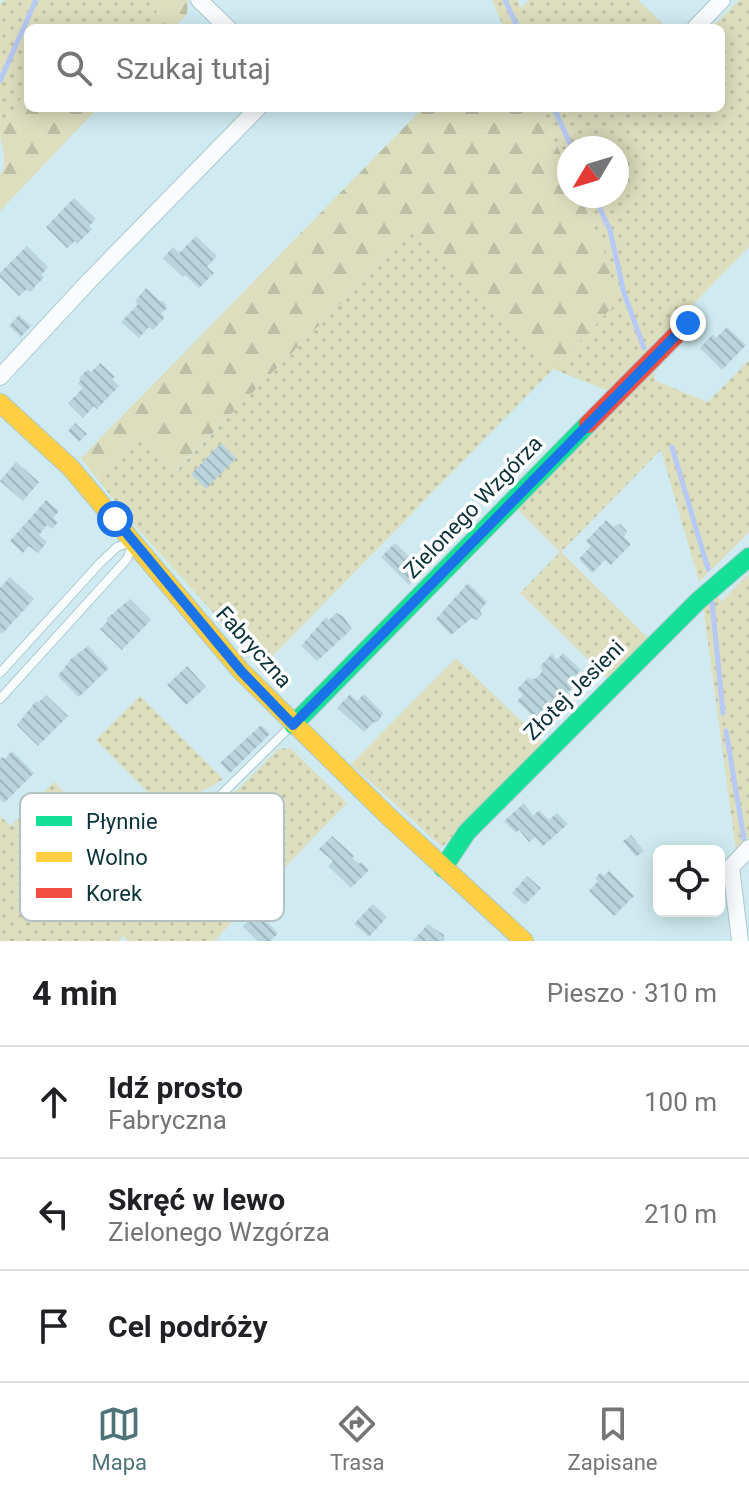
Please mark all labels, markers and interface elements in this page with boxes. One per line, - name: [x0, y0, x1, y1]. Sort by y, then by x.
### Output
- search box: [24, 24, 725, 112]
- icon: search: [52, 46, 96, 90]
- text: Szukaj tutaj: [116, 51, 271, 86]
- north arrow: [557, 136, 629, 208]
- route end: [670, 305, 706, 341]
- street label: Zielonego Wzgórza: [399, 431, 547, 583]
- route start: [97, 501, 133, 537]
- street label: Fabryczna: [211, 601, 297, 693]
- street label: Złotej Jesieni: [519, 635, 629, 745]
- legend: [20, 793, 284, 921]
- text: Płynnie: [86, 809, 158, 834]
- text: Wolno: [86, 845, 148, 870]
- map controls: [653, 845, 725, 917]
- button: locate: [653, 845, 725, 917]
- text: Korek: [86, 881, 143, 906]
- text: 4 min: [32, 973, 117, 1013]
- text: Pieszo · 310 m: [547, 978, 717, 1008]
- text: Idź prosto: [108, 1070, 243, 1105]
- icon: ahead: [32, 1080, 76, 1124]
- text: 100 m: [644, 1087, 717, 1117]
- text: Fabryczna: [108, 1105, 227, 1135]
- text: Skręć w lewo: [108, 1182, 285, 1217]
- icon: left: [32, 1192, 76, 1236]
- text: 210 m: [644, 1199, 717, 1229]
- text: Zielonego Wzgórza: [108, 1217, 330, 1247]
- icon: arrive: [32, 1304, 76, 1348]
- text: Cel podróży: [108, 1309, 268, 1344]
- tab: Mapa: [91, 1402, 147, 1475]
- tab: Trasa: [330, 1402, 385, 1475]
- tab: Zapisane: [568, 1402, 658, 1475]

